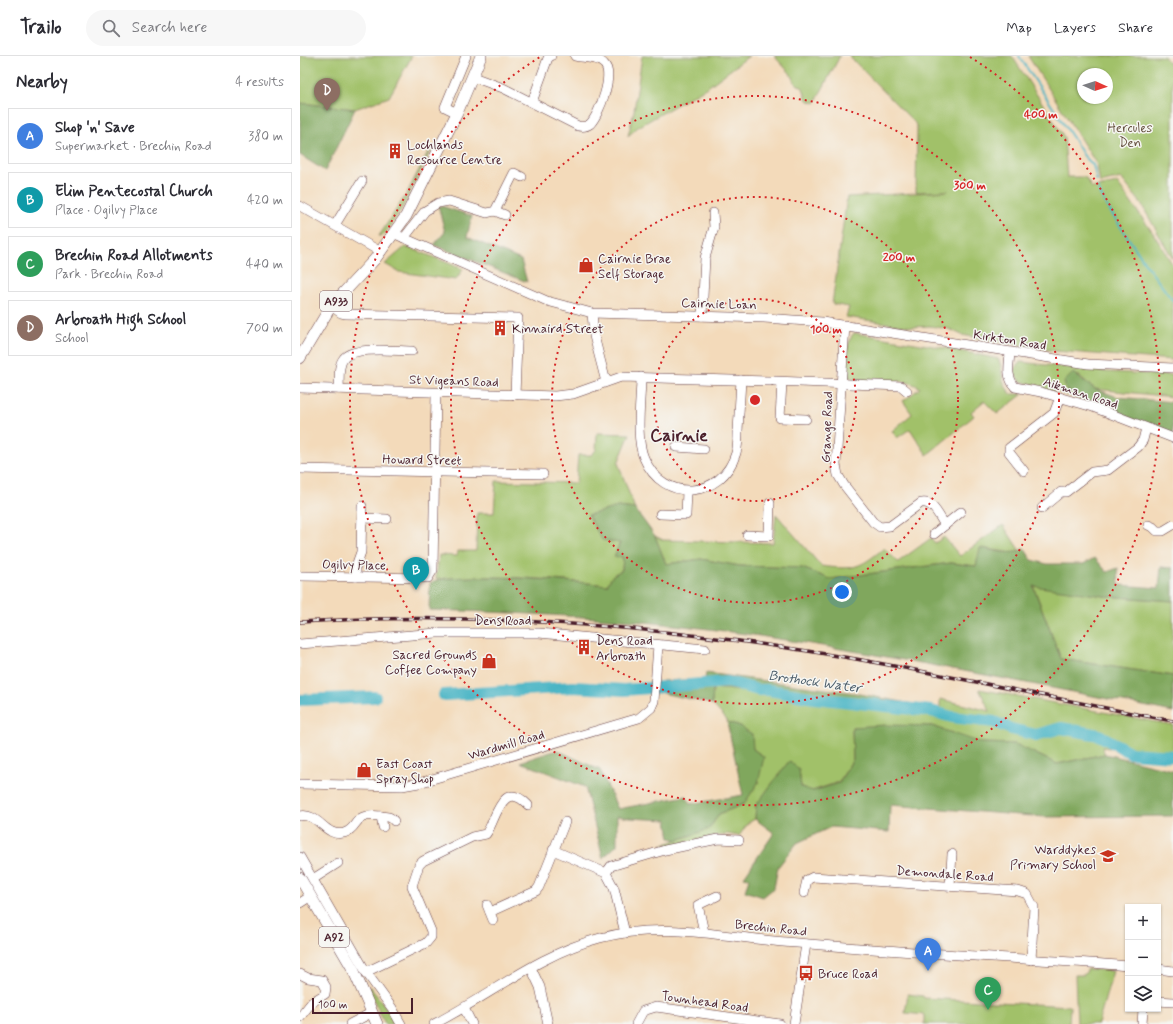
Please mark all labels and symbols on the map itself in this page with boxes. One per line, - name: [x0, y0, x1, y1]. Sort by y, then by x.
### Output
- north arrow: [1077, 68, 1113, 104]
- pin: D: [314, 78, 340, 111]
- text: 400 m: [1024, 107, 1058, 123]
- park label: Hercules Den: [1108, 120, 1153, 152]
- place label: Lochlands Resource Centre: [407, 137, 502, 169]
- building icon: Lochlands Resource Centre: [386, 142, 404, 160]
- text: 300 m: [954, 178, 987, 194]
- text: 200 m: [883, 250, 916, 266]
- place label: Cairnie Brae Self Storage: [598, 251, 671, 283]
- shop icon: Cairnie Brae Self Storage: [577, 256, 595, 274]
- road number: A933: [320, 291, 352, 311]
- street label: Cairnie Loan: [681, 295, 757, 314]
- building icon: Kinnaird Street: [491, 319, 509, 337]
- place label: Kinnaird Street: [512, 321, 604, 338]
- text: 100 m: [810, 322, 843, 338]
- street label: Kirkton Road: [972, 326, 1048, 355]
- street label: St Vigeans Road: [409, 371, 499, 392]
- street label: Aikman Road: [1041, 373, 1120, 414]
- street label: Grange Road: [818, 391, 837, 463]
- centre of rings: [748, 393, 762, 407]
- district label: Cairnie: [650, 425, 708, 447]
- street label: Howard Street: [382, 451, 462, 470]
- street label: Ogilvy Place: [322, 556, 386, 575]
- pin: B: [403, 557, 429, 590]
- your location: [832, 582, 852, 602]
- street label: Dens Road: [475, 613, 531, 630]
- place label: Dens Road Arbroath: [596, 633, 653, 665]
- building icon: Dens Road Arbroath: [575, 638, 593, 656]
- place label: Sacred Grounds Coffee Company: [385, 647, 477, 679]
- shop icon: Sacred Grounds Coffee Company: [480, 652, 498, 670]
- water label: Brothock Water: [767, 667, 865, 698]
- street label: Wardmill Road: [466, 726, 547, 765]
- place label: East Coast Spray Shop: [376, 756, 434, 788]
- shop icon: East Coast Spray Shop: [355, 761, 373, 779]
- place label: Warddykes Primary School: [1010, 842, 1096, 874]
- school or university icon: Warddykes Primary School: [1099, 847, 1117, 865]
- street label: Demondale Road: [896, 863, 994, 886]
- street label: Brechin Road: [734, 916, 808, 941]
- road number: A92: [319, 927, 349, 947]
- pin: A: [915, 938, 941, 971]
- bus stop icon: Bruce Road: [797, 964, 815, 982]
- place label: Bruce Road: [818, 966, 878, 983]
- pin: C: [975, 977, 1001, 1010]
- street label: Townhead Road: [660, 988, 749, 1017]
- scale bar: [312, 996, 413, 1015]

